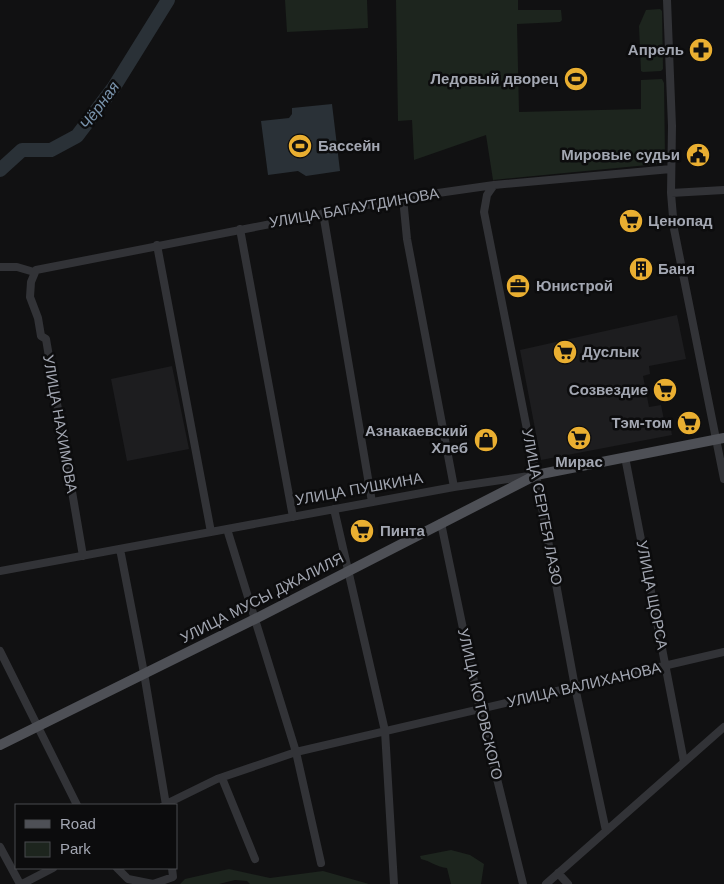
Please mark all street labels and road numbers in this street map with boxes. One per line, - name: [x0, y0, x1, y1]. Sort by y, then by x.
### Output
- street label: УЛИЦА БАГАУТДИНОВА: [268, 184, 440, 231]
- street label: УЛИЦА НАХИМОВА: [40, 353, 81, 494]
- street label: УЛИЦА СЕРГЕЯ ЛАЗО: [519, 427, 566, 587]
- street label: УЛИЦА ПУШКИНА: [294, 469, 424, 508]
- street label: УЛИЦА ЩОРСА: [634, 539, 671, 651]
- street label: УЛИЦА МУСЫ ДЖАЛИЛЯ: [177, 549, 346, 646]
- street label: УЛИЦА КОТОВСКОГО: [455, 627, 506, 781]
- street label: УЛИЦА ВАЛИХАНОВА: [505, 659, 662, 711]

